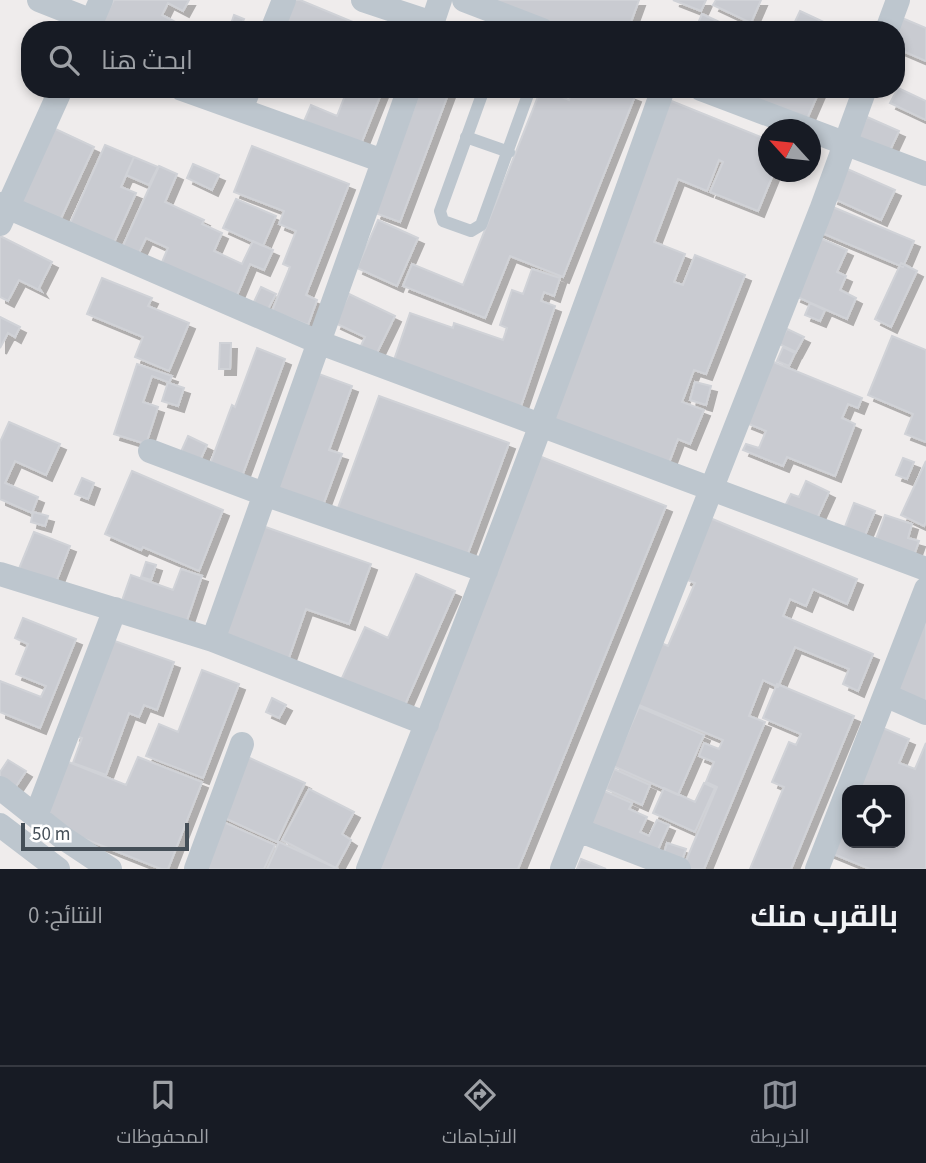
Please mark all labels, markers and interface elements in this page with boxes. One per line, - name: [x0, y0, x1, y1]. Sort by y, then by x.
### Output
- search box: [21, 21, 905, 98]
- icon: search: [45, 41, 83, 79]
- text: ابحث هنا: [101, 42, 193, 79]
- north arrow: [758, 119, 821, 182]
- map controls: [842, 785, 905, 848]
- button: locate: [842, 785, 905, 848]
- scale bar: [21, 820, 189, 852]
- text: 50 m: [32, 821, 70, 848]
- text: بالقرب منك: [750, 895, 898, 938]
- text: النتائج: 0: [28, 899, 103, 932]
- tab: المحفوظات: [117, 1076, 209, 1154]
- tab: الاتجاهات: [442, 1076, 517, 1154]
- tab: الخريطة: [750, 1076, 810, 1154]

